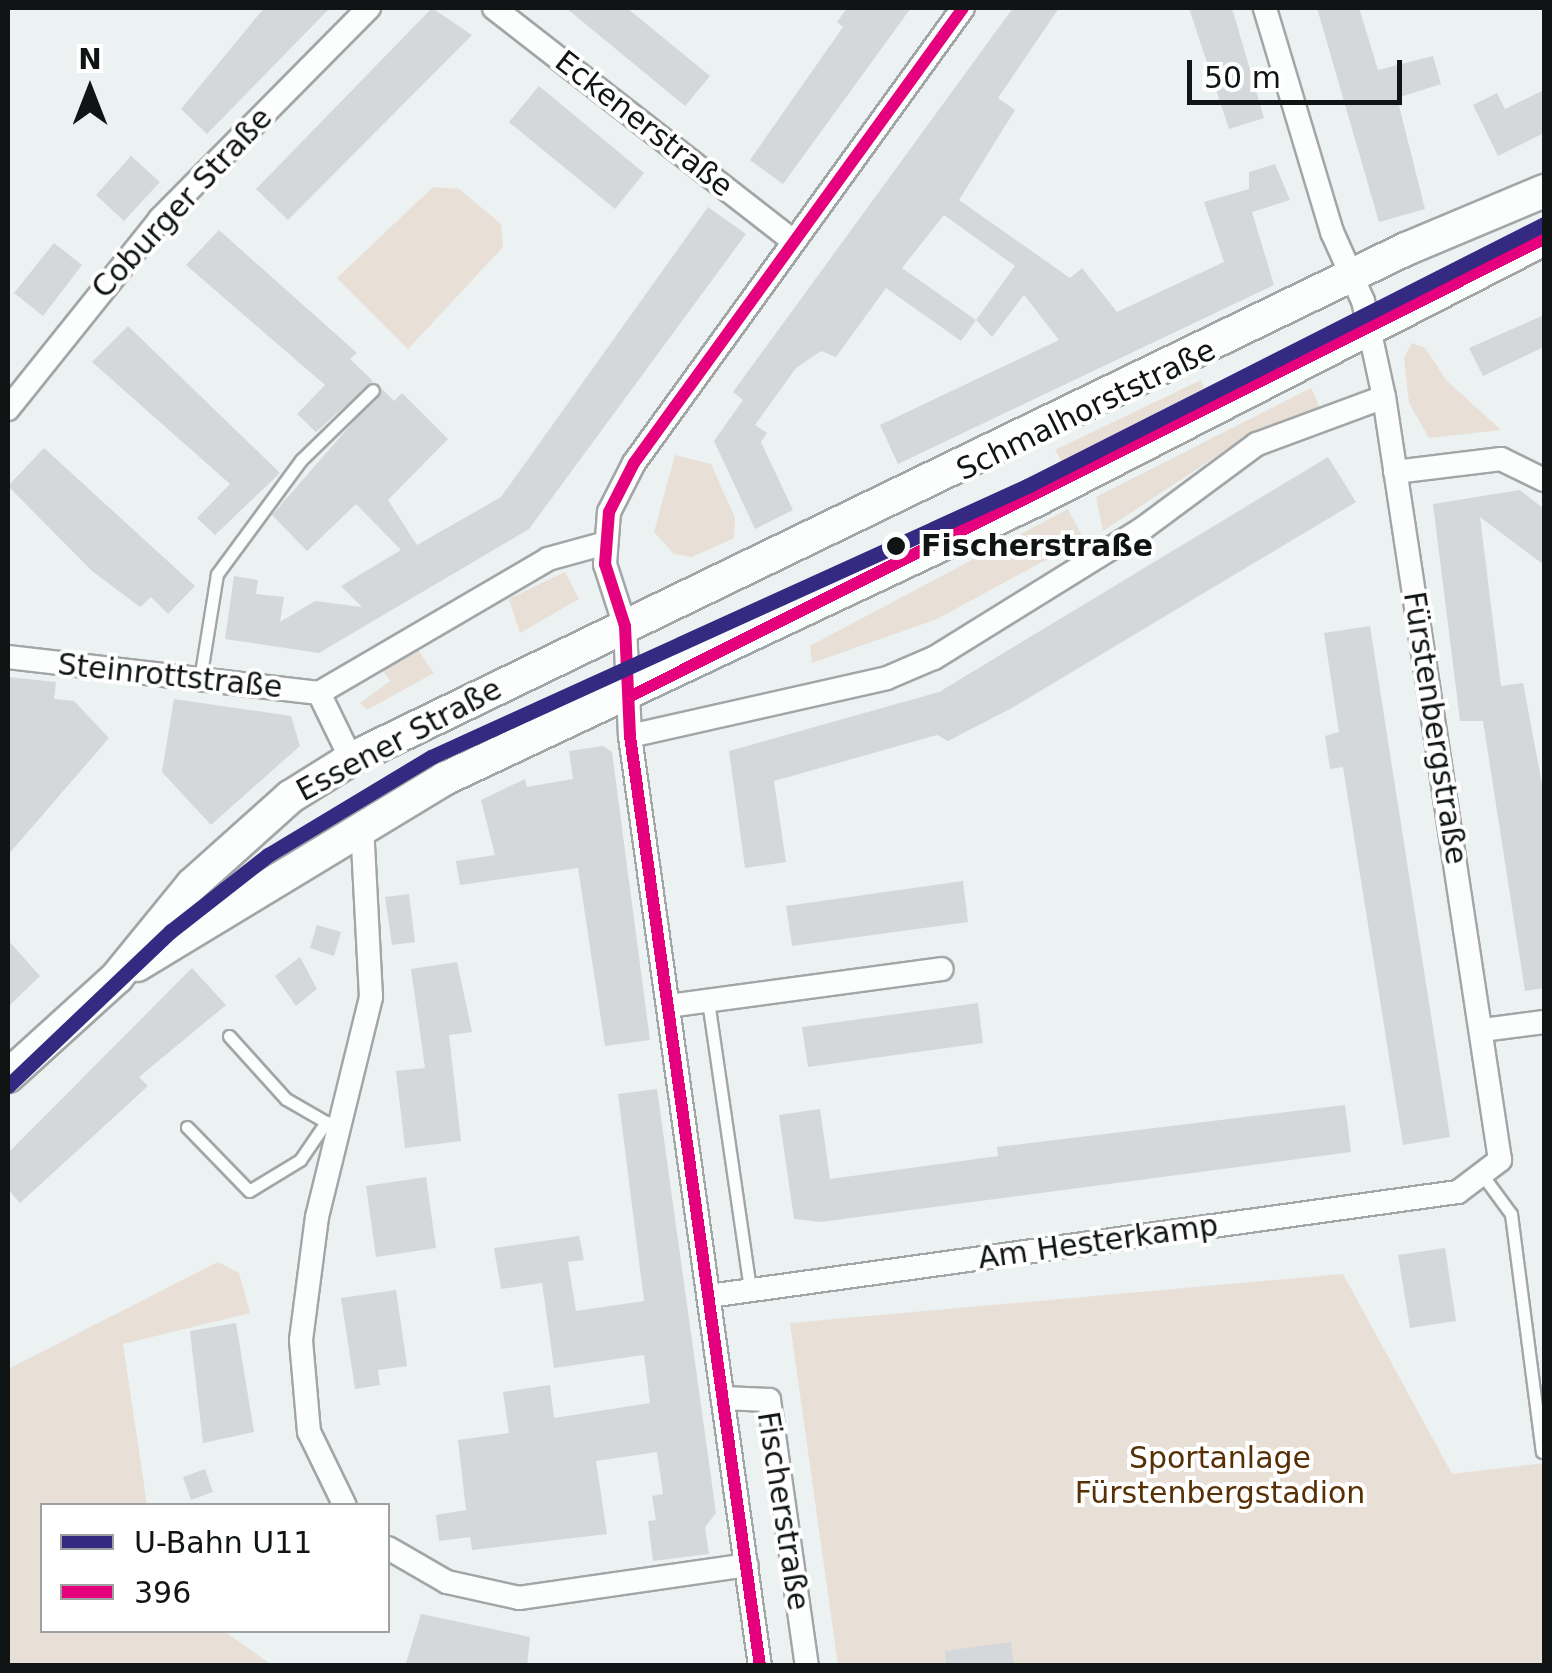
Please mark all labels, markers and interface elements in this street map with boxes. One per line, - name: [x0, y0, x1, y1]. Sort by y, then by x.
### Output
- north arrow: [40, 40, 140, 140]
- scale bar: [1192, 40, 1407, 102]
- text: N: [78, 43, 102, 76]
- street label: Eckenerstraße: [548, 43, 740, 205]
- text: 50 m: [1204, 60, 1281, 95]
- street label: Coburger Straße: [84, 100, 280, 306]
- street label: Schmalhorststraße: [951, 332, 1221, 488]
- place label: Fischerstraße: [921, 528, 1153, 564]
- marker: Fischerstraße: [880, 530, 912, 562]
- street label: Fürstenbergstraße: [1396, 589, 1474, 867]
- street label: Steinrottstraße: [56, 646, 284, 706]
- street label: Essener Straße: [290, 671, 508, 809]
- street label: Am Hesterkamp: [976, 1207, 1220, 1277]
- street label: Fischerstraße: [750, 1409, 816, 1613]
- park label: Sportanlage Fürstenbergstadion: [1075, 1440, 1365, 1510]
- legend: [40, 1503, 390, 1633]
- text: U-Bahn U11: [134, 1525, 312, 1560]
- text: 396: [134, 1575, 191, 1610]

